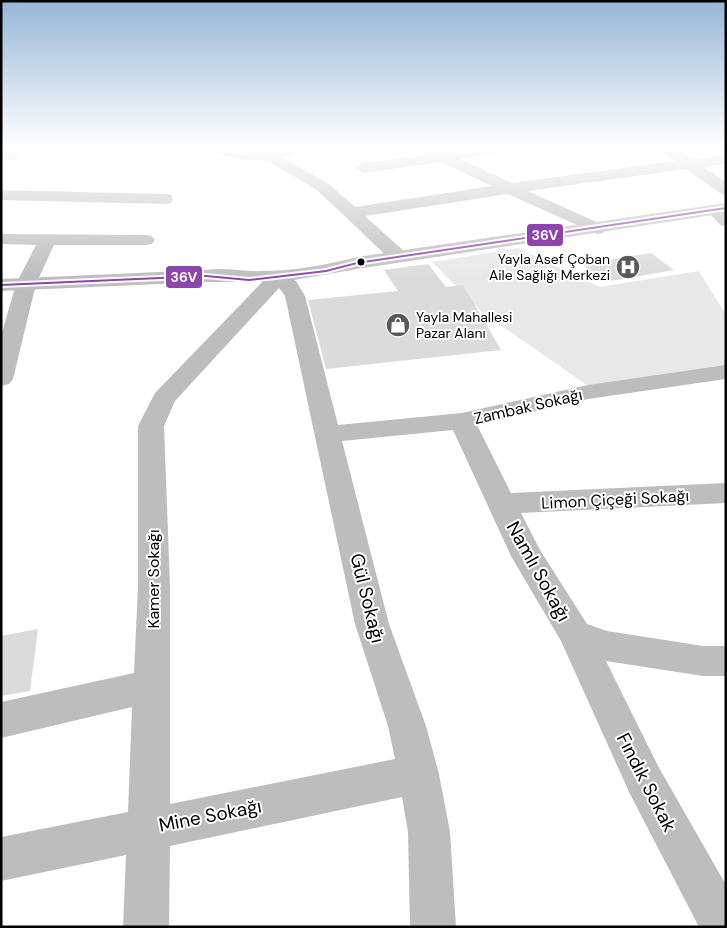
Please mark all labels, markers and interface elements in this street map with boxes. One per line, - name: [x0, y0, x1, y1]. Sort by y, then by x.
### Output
- line badge: 36V: [526, 223, 564, 247]
- text: 36V: [531, 226, 559, 244]
- place label: Yayla Asef Çoban Aile Sağlığı Merkezi: [489, 250, 610, 284]
- hospital icon: Yayla Asef Çoban Aile Sağlığı Merkezi: [615, 254, 641, 280]
- unlabelled marker: [356, 257, 366, 267]
- line badge: 36V: [165, 265, 203, 289]
- text: 36V: [170, 268, 198, 286]
- place label: Yayla Mahallesi Pazar Alanı: [416, 308, 512, 342]
- shop icon: Yayla Mahallesi Pazar Alanı: [385, 312, 411, 338]
- street label: Zambak Sokağı: [472, 384, 584, 429]
- street label: Limon Çiçeği Sokağı: [541, 485, 689, 514]
- street label: Namlı Sokağı: [501, 517, 576, 626]
- street label: Kamer Sokağı: [143, 529, 164, 629]
- street label: Gül Sokağı: [344, 551, 391, 646]
- street label: Fındık Sokak: [611, 729, 682, 836]
- street label: Mine Sokağı: [157, 793, 264, 838]

